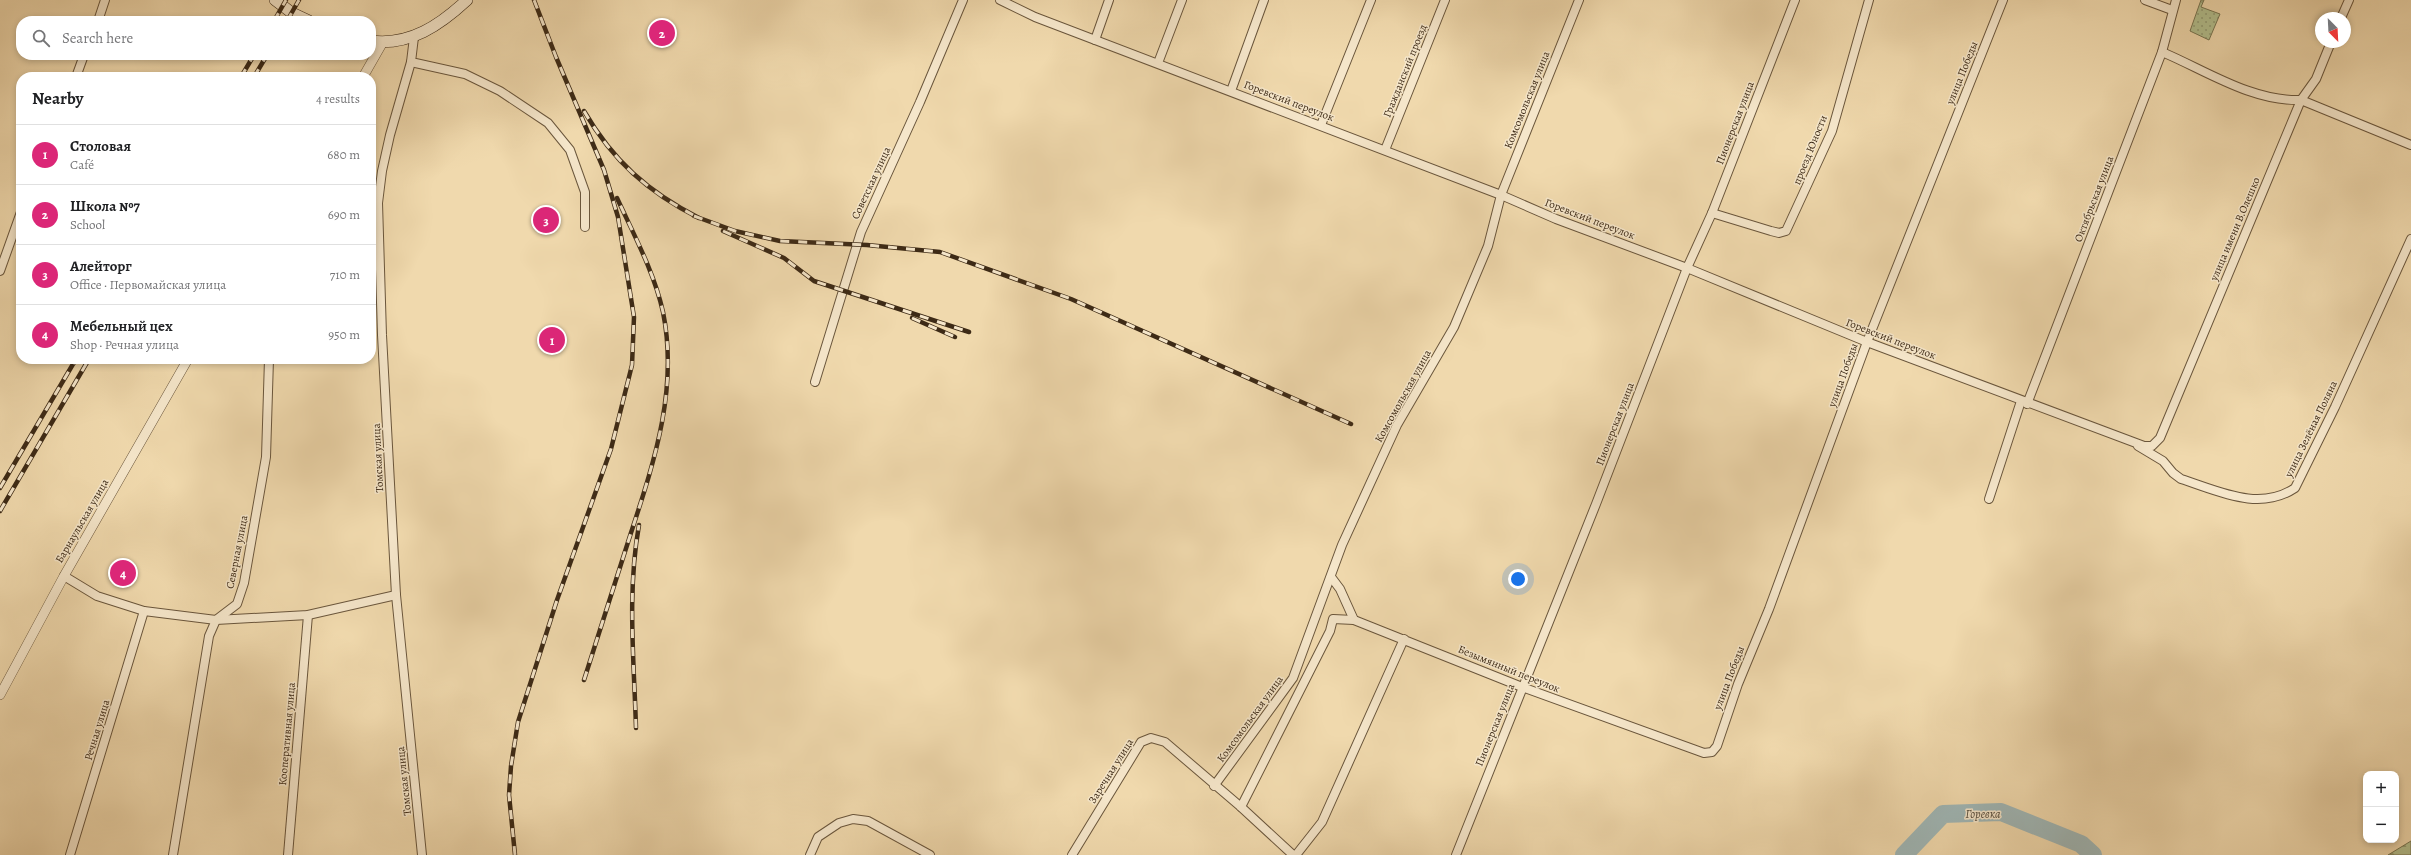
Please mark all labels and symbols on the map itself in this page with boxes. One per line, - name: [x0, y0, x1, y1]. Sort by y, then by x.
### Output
- north arrow: [2315, 12, 2351, 48]
- pin: 2: [649, 18, 675, 48]
- street label: Гражданский проезд: [1379, 22, 1431, 120]
- street label: улица Победы: [1942, 39, 1981, 108]
- street label: Комсомольская улица: [1501, 48, 1554, 151]
- street label: Горевский переулок: [1242, 77, 1337, 125]
- street label: Пионерская улица: [1712, 78, 1758, 167]
- street label: проезд Юности: [1789, 113, 1831, 187]
- street label: Советская улица: [848, 144, 895, 222]
- street label: Октябрьская улица: [2071, 153, 2118, 244]
- street label: улица имени В.Олешко: [2206, 174, 2264, 284]
- street label: Горевский переулок: [1543, 195, 1638, 243]
- pin: 3: [533, 205, 559, 235]
- street label: Горевский переулок: [1844, 315, 1939, 363]
- pin: 1: [539, 325, 565, 355]
- street label: улица Победы: [1824, 341, 1861, 410]
- street label: Комсомольская улица: [1371, 346, 1435, 445]
- street label: улица Зелёная Поляна: [2281, 377, 2341, 481]
- street label: Пионерская улица: [1592, 379, 1638, 468]
- street label: Томская улица: [369, 422, 387, 493]
- street label: Барнаульская улица: [52, 475, 113, 566]
- street label: Северная улица: [223, 513, 252, 590]
- pin: 4: [110, 558, 136, 588]
- your location: [1508, 569, 1528, 589]
- street label: Безымянный переулок: [1456, 642, 1563, 696]
- street label: улица Победы: [1710, 644, 1748, 713]
- street label: Комсомольская улица: [1213, 672, 1287, 765]
- street label: Кооперативная улица: [275, 681, 299, 786]
- street label: Пионерская улица: [1472, 681, 1519, 769]
- street label: Речная улица: [81, 697, 114, 762]
- street label: Заречная улица: [1085, 735, 1137, 806]
- street label: Томская улица: [393, 745, 415, 816]
- water label: Горевка: [1965, 806, 2001, 822]

